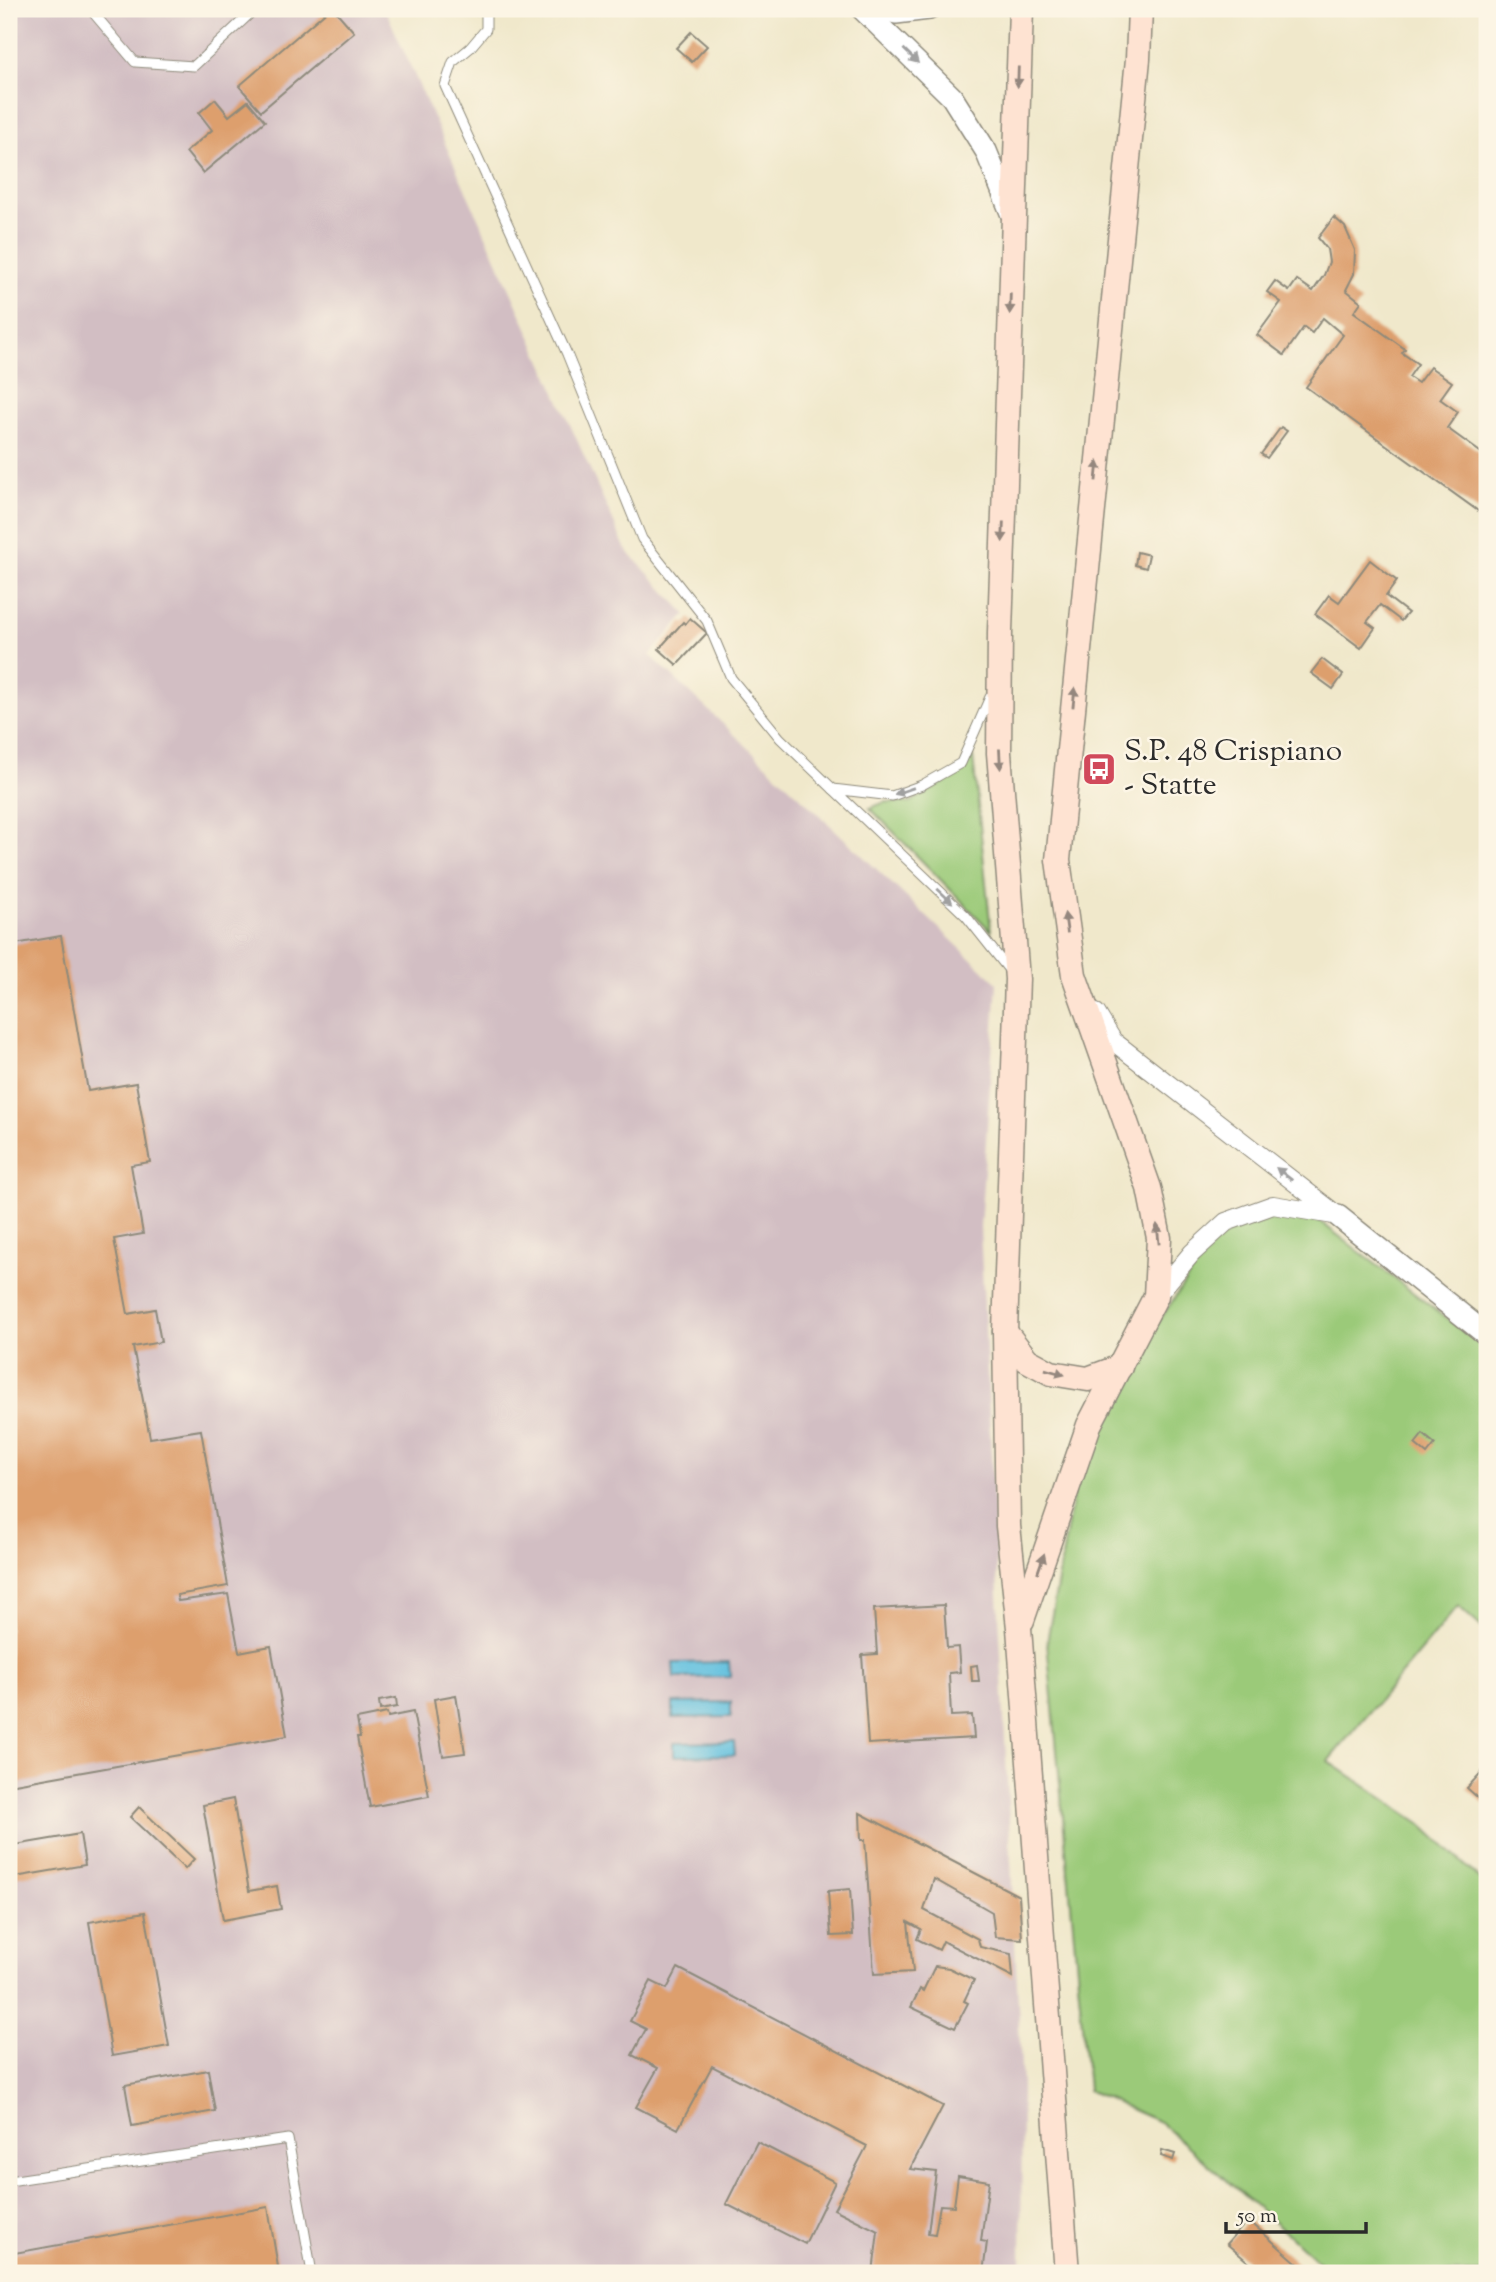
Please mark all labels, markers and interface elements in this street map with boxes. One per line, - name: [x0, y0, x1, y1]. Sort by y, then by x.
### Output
- one-way arrow: [902, 48, 919, 65]
- one-way arrow: [1013, 66, 1024, 88]
- one-way arrow: [1005, 294, 1016, 316]
- one-way arrow: [1091, 459, 1102, 481]
- one-way arrow: [998, 521, 1009, 543]
- one-way arrow: [1069, 686, 1080, 708]
- place label: S.P. 48 Crispiano - Statte: [1124, 731, 1342, 808]
- one-way arrow: [995, 748, 1006, 770]
- bus stop icon: S.P. 48 Crispiano - Statte: [1080, 750, 1118, 788]
- one-way arrow: [894, 786, 915, 797]
- one-way arrow: [936, 888, 954, 904]
- one-way arrow: [1061, 912, 1072, 934]
- one-way arrow: [1276, 1167, 1294, 1182]
- one-way arrow: [1152, 1223, 1163, 1245]
- one-way arrow: [1045, 1368, 1066, 1378]
- one-way arrow: [1037, 1553, 1047, 1574]
- scale bar: [1226, 2191, 1366, 2235]
- text: 50 m: [1236, 2202, 1277, 2232]

